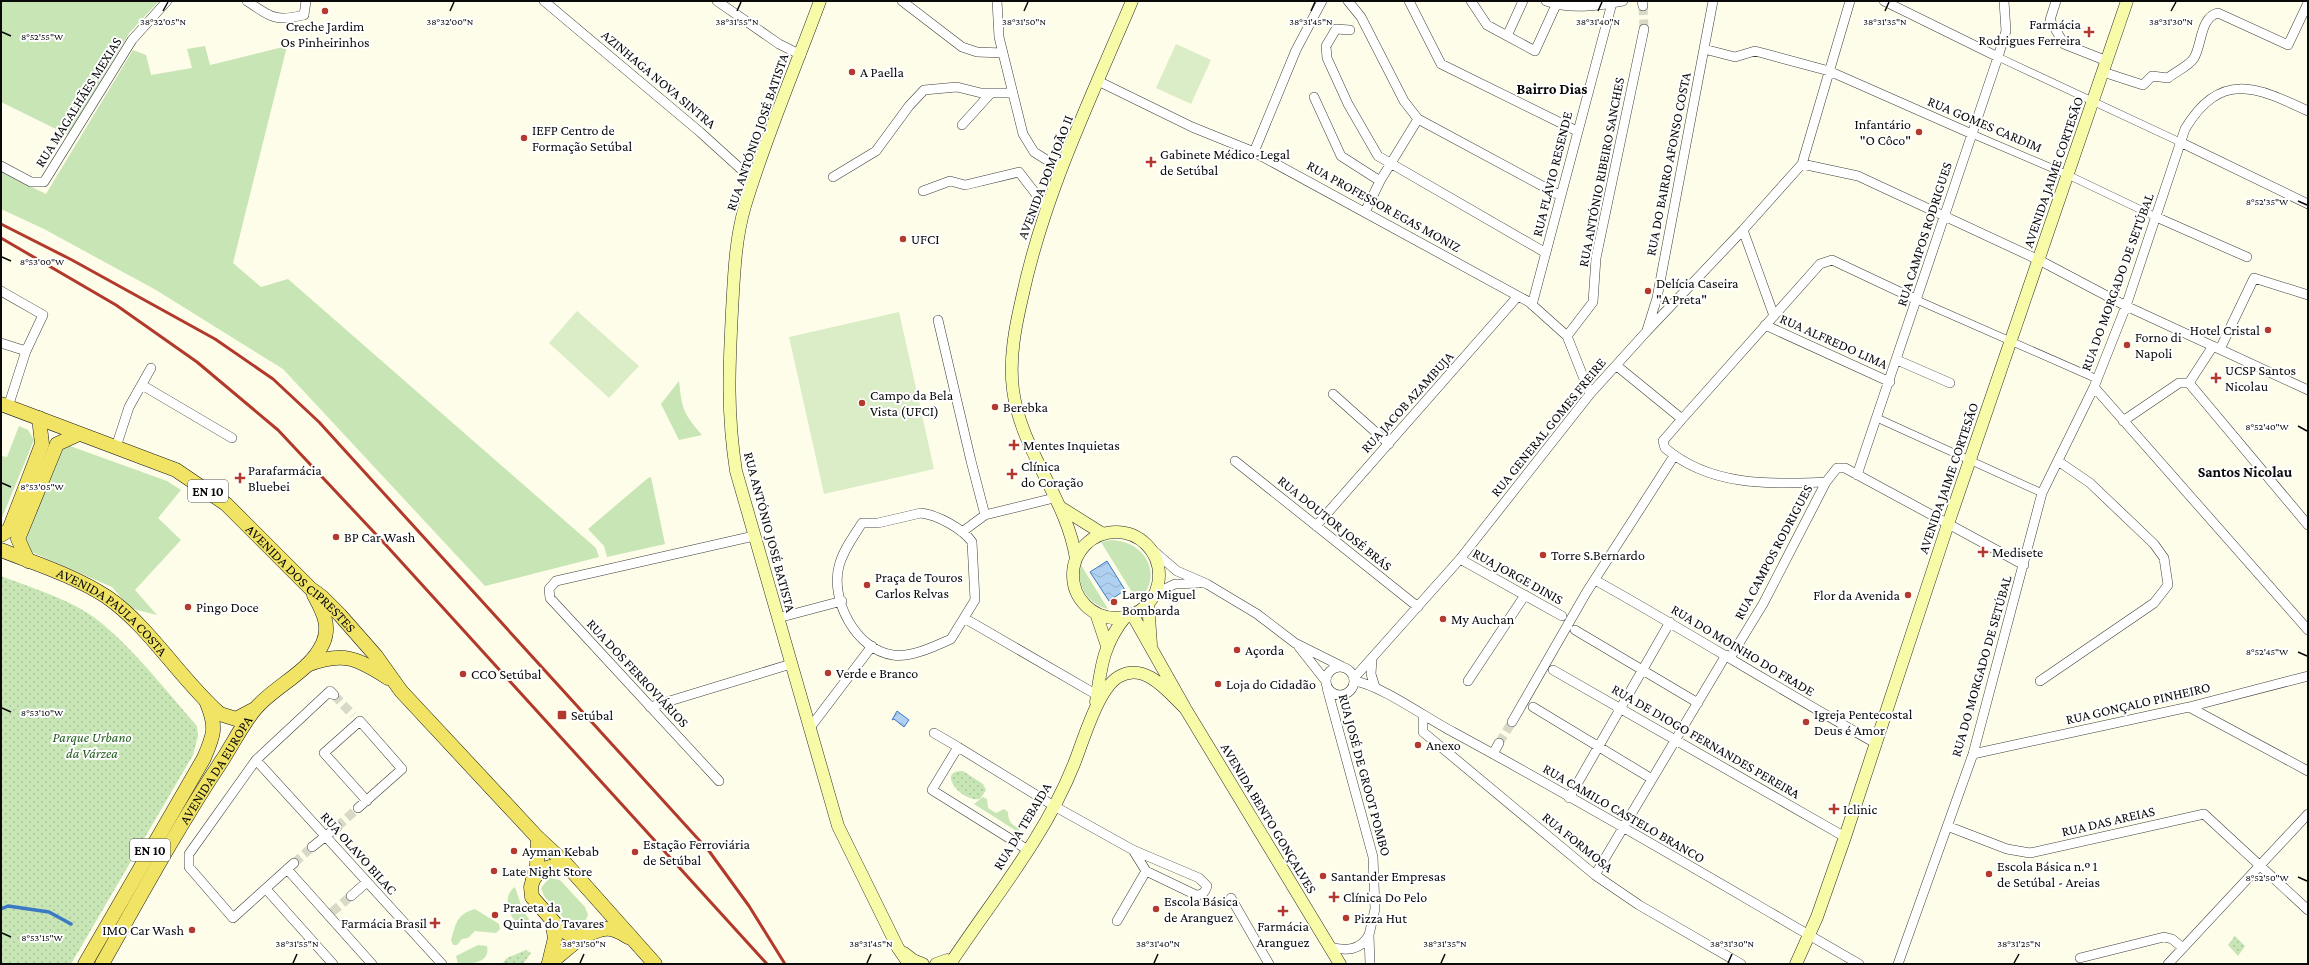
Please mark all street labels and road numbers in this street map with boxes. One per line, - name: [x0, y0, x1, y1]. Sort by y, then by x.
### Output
- street label: AZINHAGA NOVA SINTRA: [599, 26, 720, 132]
- street label: RUA MAGALHÃES MEXIAS: [31, 34, 125, 170]
- street label: RUA ANTÓNIO JOSÉ BATISTA: [723, 51, 792, 213]
- street label: RUA DO BAIRRO AFONSO COSTA: [1642, 71, 1694, 257]
- street label: RUA ANTÓNIO RIBEIRO SANCHES: [1575, 75, 1627, 268]
- street label: RUA GOMES CARDIM: [1925, 93, 2045, 155]
- street label: AVENIDA JAIME CORTESÃO: [2020, 94, 2086, 250]
- street label: RUA FLÁVIO RESENDE: [1529, 109, 1575, 238]
- street label: AVENIDA DOM JOÃO II: [1014, 113, 1076, 241]
- street label: RUA PROFESSOR EGAS MONIZ: [1304, 157, 1464, 255]
- street label: RUA CAMPOS RODRIGUES: [1893, 159, 1955, 308]
- street label: RUA DO MORGADO DE SETÚBAL: [2077, 191, 2157, 373]
- street label: RUA ALFREDO LIMA: [1778, 310, 1890, 372]
- street label: RUA JACOB AZAMBUJA: [1357, 348, 1457, 456]
- street label: RUA GENERAL GOMES FREIRE: [1487, 354, 1609, 500]
- street label: AVENIDA JAIME CORTESÃO: [1915, 400, 1981, 556]
- street label: RUA ANTÓNIO JOSÉ BATISTA: [741, 450, 799, 614]
- street label: RUA DOUTOR JOSÉ BRÁS: [1275, 472, 1396, 574]
- road number: EN 10: [188, 480, 228, 502]
- street label: RUA CAMPOS RODRIGUES: [1731, 481, 1816, 622]
- street label: AVENIDA DOS CIPRESTES: [243, 521, 360, 636]
- street label: RUA JORGE DINIS: [1470, 545, 1566, 608]
- street label: AVENIDA PAULA COSTA: [54, 564, 171, 659]
- street label: RUA DO MORGADO DE SETÚBAL: [1947, 573, 2015, 759]
- street label: RUA DO MOINHO DO FRADE: [1668, 601, 1818, 699]
- street label: RUA DOS FERROVIÁRIOS: [584, 616, 693, 731]
- street label: RUA GONÇALO PINHEIRO: [2064, 679, 2212, 727]
- street label: RUA DE DIOGO FERNANDES PEREIRA: [1609, 680, 1803, 802]
- street label: RUA JOSÉ DE GROOT POMBO: [1336, 692, 1394, 858]
- street label: AVENIDA DA EUROPA: [176, 713, 255, 827]
- street label: AVENIDA BENTO GONÇALVES: [1218, 740, 1321, 896]
- street label: RUA CAMILO CASTELO BRANCO: [1540, 760, 1708, 866]
- street label: RUA DA TEBAIDA: [990, 779, 1054, 873]
- street label: RUA DAS AREIAS: [2060, 802, 2157, 840]
- street label: RUA OLAVO BILAC: [318, 808, 400, 898]
- street label: RUA FORMOSA: [1539, 809, 1617, 875]
- road number: EN 10: [130, 839, 170, 861]

